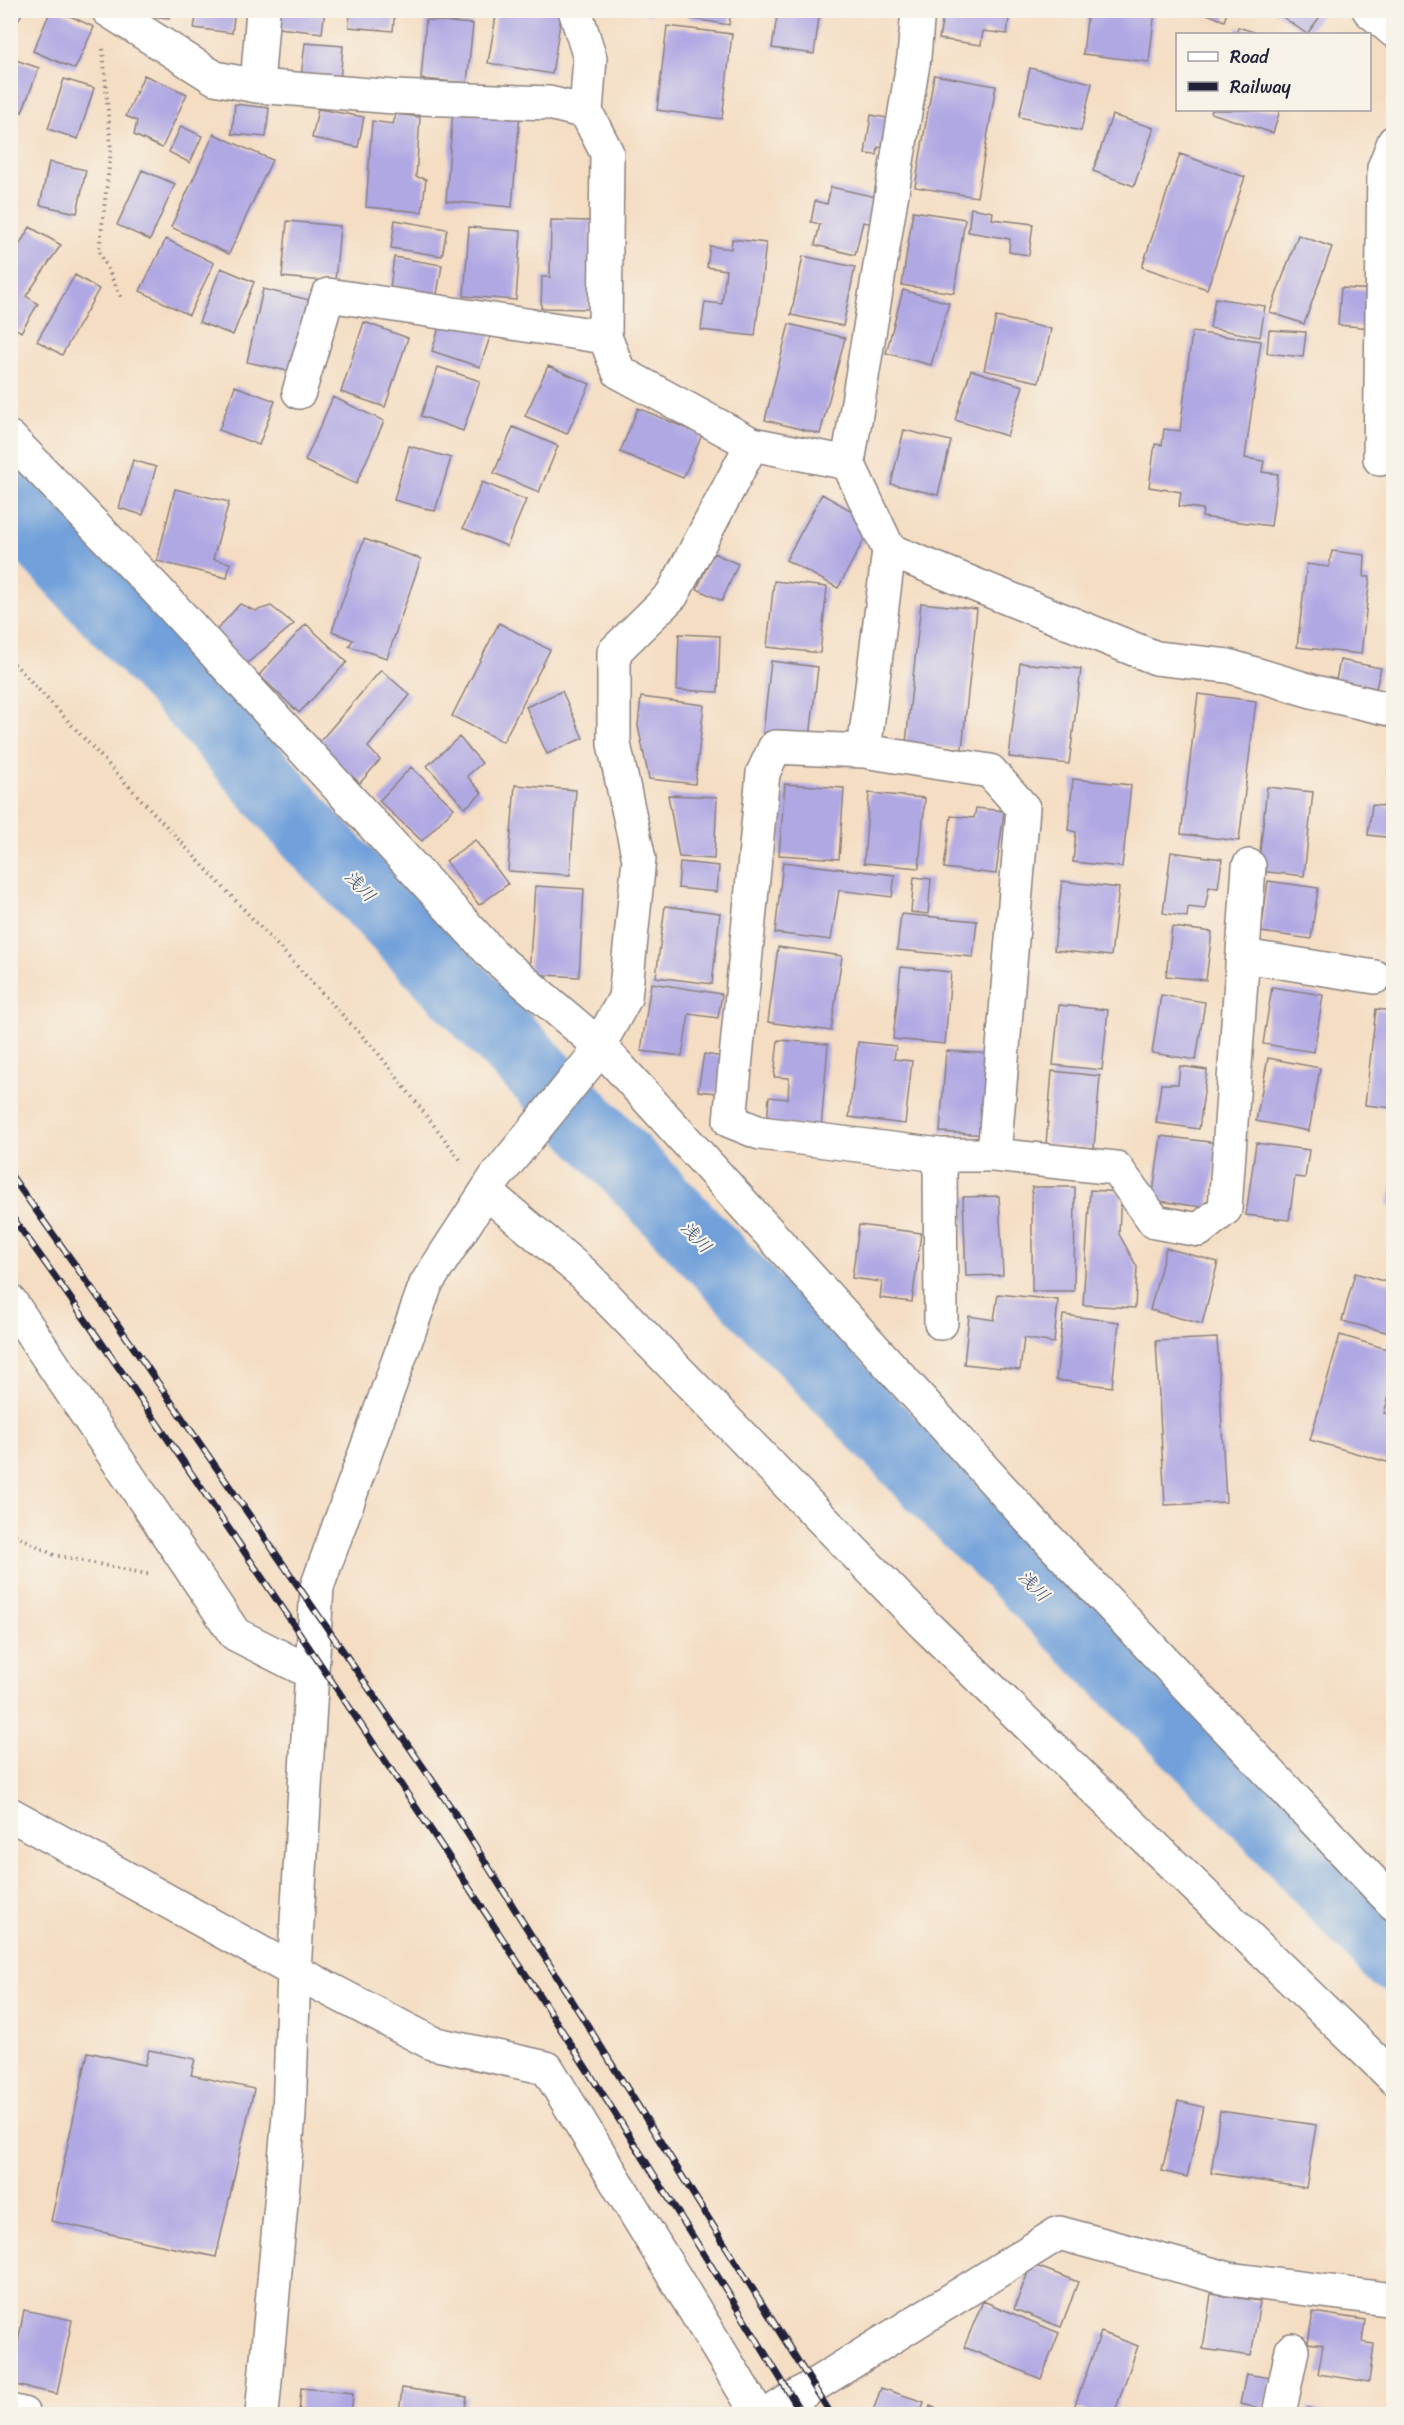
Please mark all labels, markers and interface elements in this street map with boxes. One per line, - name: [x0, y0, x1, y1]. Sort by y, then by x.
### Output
- legend: [1176, 33, 1371, 111]
- text: Road: [1230, 41, 1270, 73]
- text: Railway: [1230, 71, 1292, 103]
- water label: 浅川: [336, 862, 384, 910]
- water label: 浅川: [672, 1213, 720, 1261]
- water label: 浅川: [1010, 1562, 1058, 1610]

